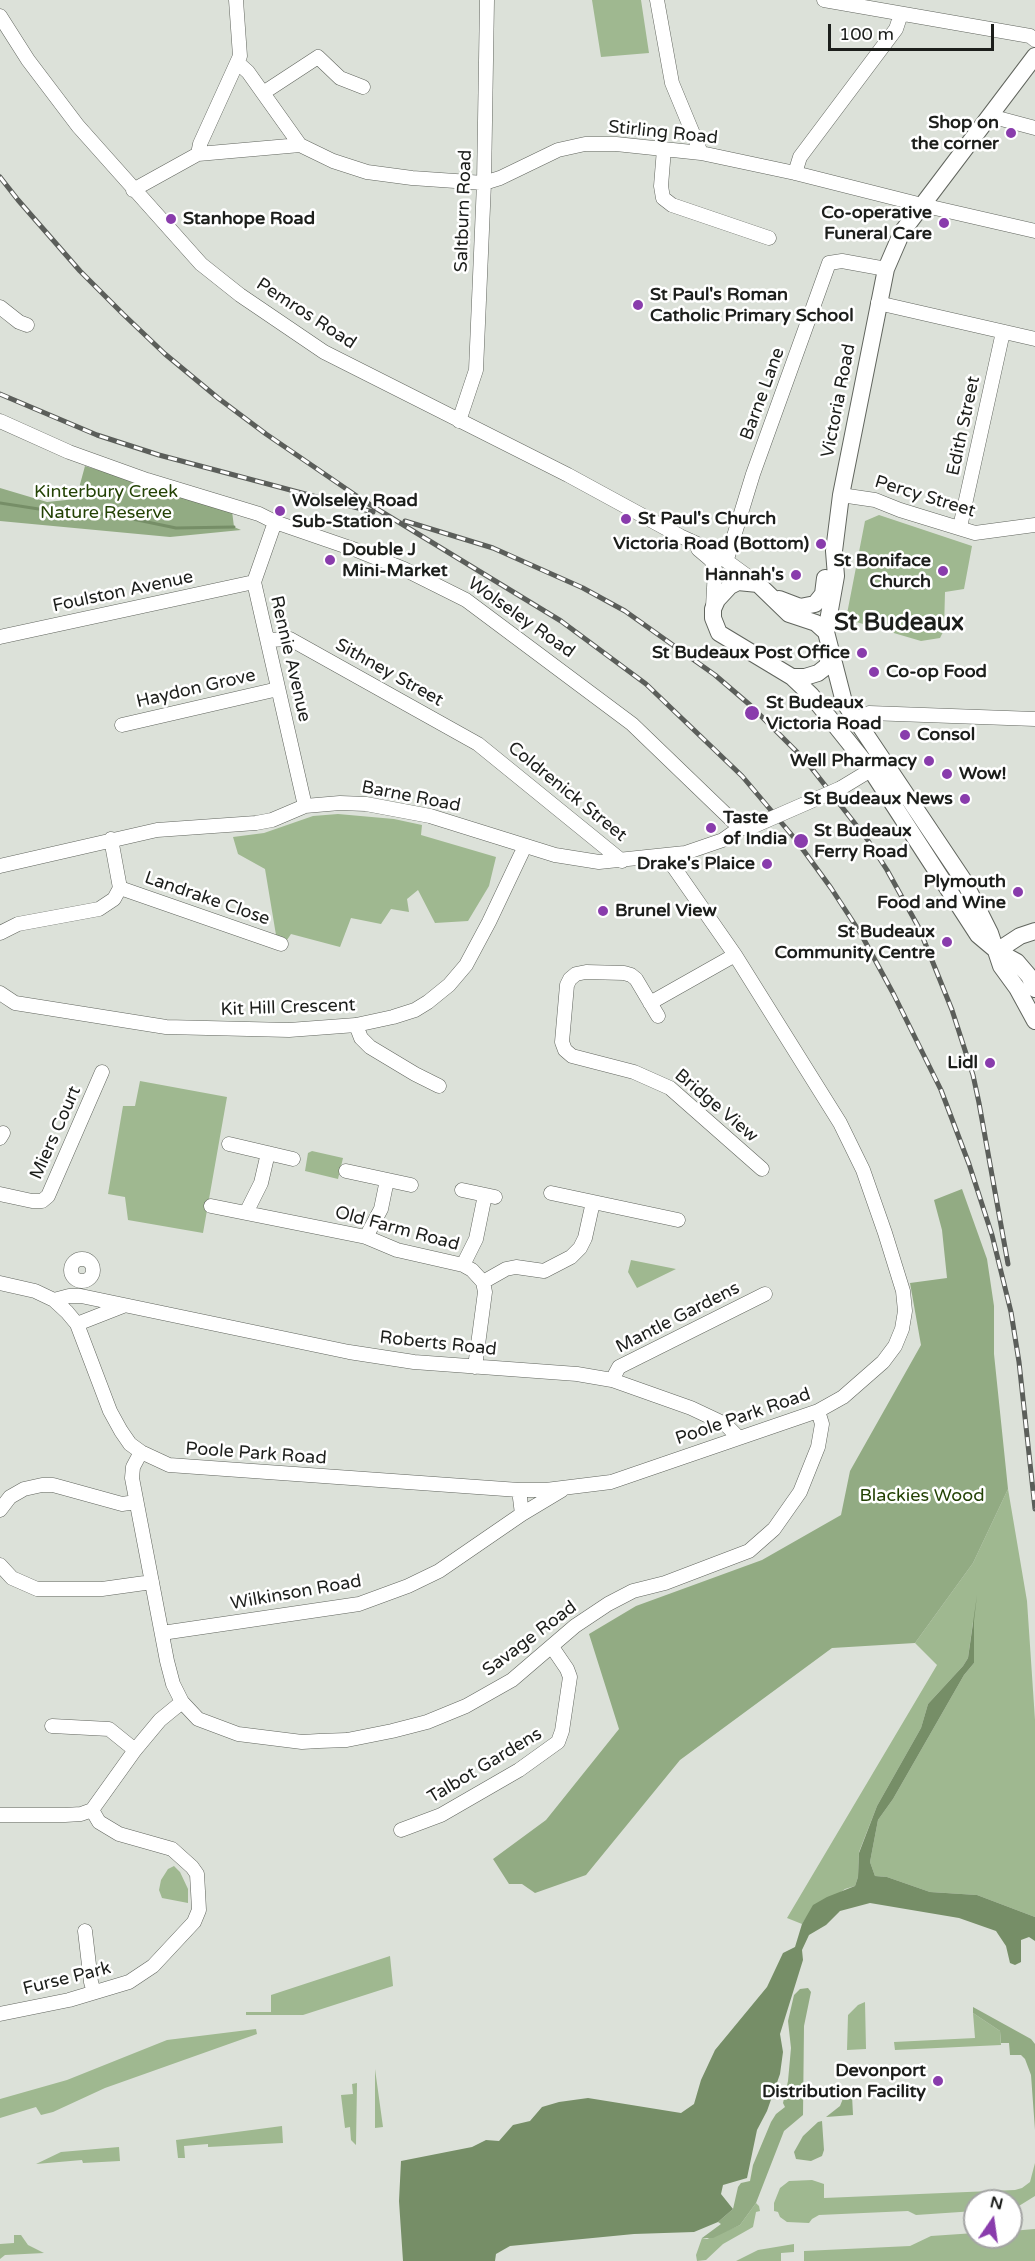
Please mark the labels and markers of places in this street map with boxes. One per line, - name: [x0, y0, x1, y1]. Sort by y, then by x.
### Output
- place label: Shop on the corner: [911, 112, 999, 154]
- marker: Shop on the corner: [1004, 126, 1018, 140]
- place label: Co-operative Funeral Care: [821, 202, 932, 244]
- place label: Stanhope Road: [183, 208, 315, 230]
- marker: Stanhope Road: [164, 212, 178, 226]
- marker: Co-operative Funeral Care: [937, 216, 951, 230]
- place label: St Paul's Roman Catholic Primary School: [650, 284, 854, 326]
- marker: St Paul's Roman Catholic Primary School: [631, 298, 645, 312]
- place label: Wolseley Road Sub-Station: [292, 490, 418, 532]
- marker: Wolseley Road Sub-Station: [273, 504, 287, 518]
- place label: St Paul's Church: [638, 508, 776, 530]
- marker: St Paul's Church: [619, 512, 633, 526]
- place label: Victoria Road (Bottom): [613, 533, 809, 555]
- marker: Victoria Road (Bottom): [814, 537, 828, 551]
- place label: Double J Mini-Market: [342, 539, 448, 582]
- place label: St Boniface Church: [834, 550, 931, 592]
- marker: Double J Mini-Market: [323, 553, 337, 567]
- place label: Hannah's: [705, 564, 784, 586]
- marker: St Boniface Church: [936, 564, 950, 578]
- marker: Hannah's: [789, 568, 803, 582]
- place label: St Budeaux Post Office: [652, 642, 850, 664]
- marker: St Budeaux Post Office: [855, 646, 869, 660]
- place label: Co-op Food: [886, 661, 987, 683]
- marker: Co-op Food: [867, 665, 881, 679]
- place label: St Budeaux Victoria Road: [766, 692, 881, 734]
- marker: St Budeaux Victoria Road: [743, 704, 761, 722]
- place label: Consol: [917, 724, 975, 746]
- marker: Consol: [898, 728, 912, 742]
- place label: Well Pharmacy: [790, 750, 917, 772]
- marker: Well Pharmacy: [922, 754, 936, 768]
- place label: Wow!: [959, 763, 1007, 785]
- marker: Wow!: [940, 767, 954, 781]
- place label: St Budeaux News: [804, 788, 953, 810]
- marker: St Budeaux News: [958, 792, 972, 806]
- place label: Taste of India: [723, 807, 787, 850]
- place label: St Budeaux Ferry Road: [814, 820, 912, 862]
- marker: Taste of India: [704, 821, 718, 835]
- marker: St Budeaux Ferry Road: [792, 832, 810, 850]
- place label: Drake's Plaice: [637, 853, 755, 875]
- marker: Drake's Plaice: [760, 857, 774, 871]
- place label: Plymouth Food and Wine: [877, 871, 1006, 914]
- marker: Plymouth Food and Wine: [1011, 885, 1025, 899]
- place label: Brunel View: [615, 900, 717, 922]
- marker: Brunel View: [596, 904, 610, 918]
- place label: St Budeaux Community Centre: [774, 921, 935, 964]
- marker: St Budeaux Community Centre: [940, 935, 954, 949]
- place label: Lidl: [947, 1052, 978, 1074]
- marker: Lidl: [983, 1056, 997, 1070]
- place label: Devonport Distribution Facility: [762, 2060, 926, 2102]
- marker: Devonport Distribution Facility: [931, 2074, 945, 2088]

